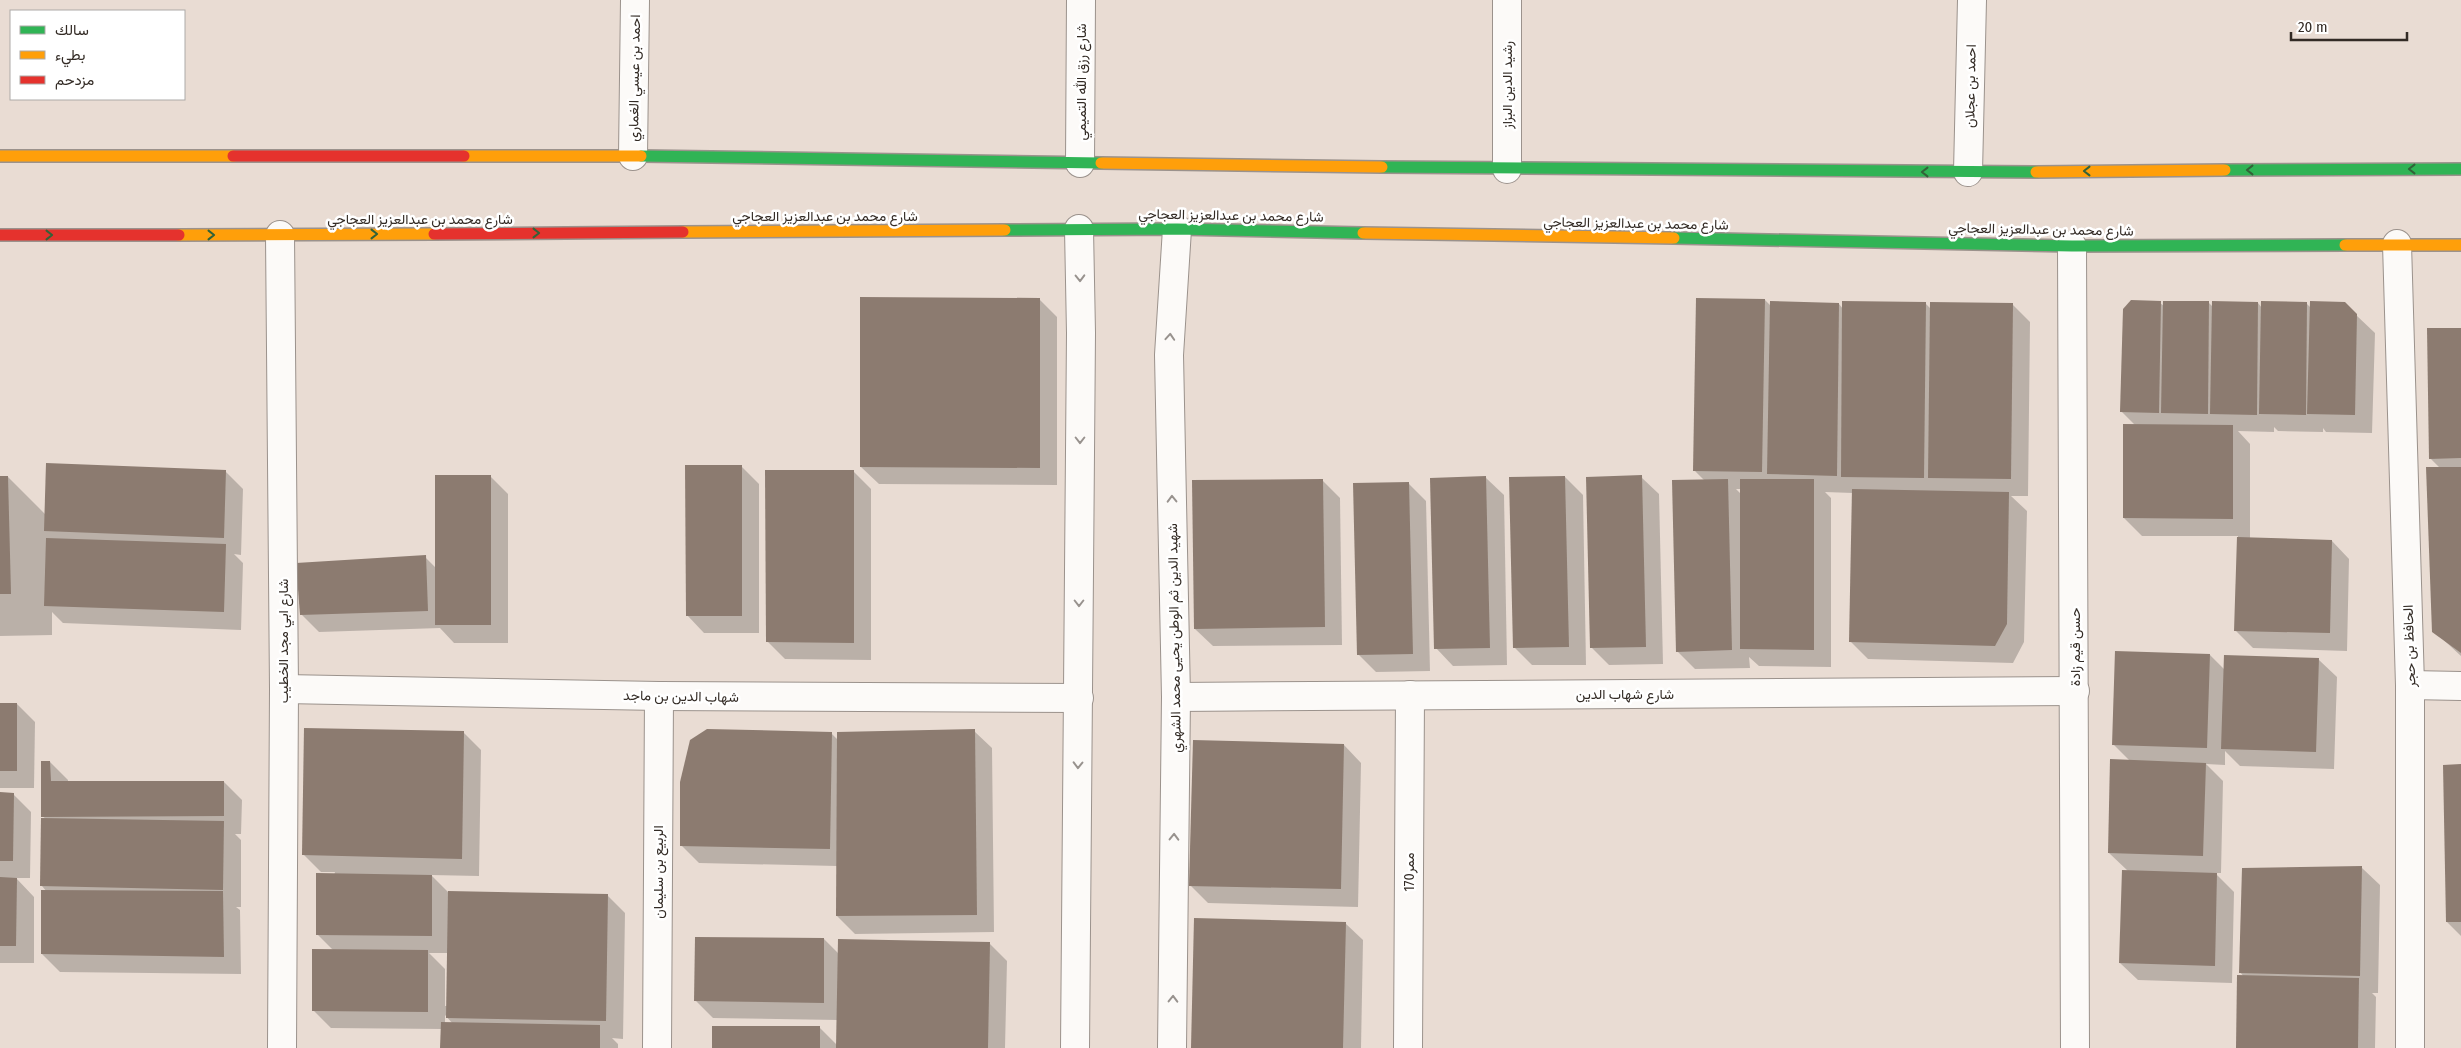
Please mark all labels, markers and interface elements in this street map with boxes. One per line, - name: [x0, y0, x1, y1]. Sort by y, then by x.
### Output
- legend: [10, 10, 185, 100]
- scale bar: [2291, 10, 2407, 42]
- street label: احمد بن عيسي الغماري: [625, 14, 647, 142]
- text: 20 m: [2298, 18, 2328, 36]
- text: سالك: [55, 21, 89, 39]
- street label: شارع رزق الله التميمي: [1073, 23, 1093, 141]
- street label: رشيد الدين البزاز: [1499, 41, 1516, 130]
- street label: احمد بن عجلان: [1961, 44, 1980, 128]
- text: بطيء: [55, 46, 85, 68]
- text: مزدحم: [55, 71, 94, 90]
- one-way arrow: [2408, 164, 2416, 174]
- one-way arrow: [2246, 165, 2254, 175]
- one-way arrow: [2083, 166, 2091, 176]
- one-way arrow: [1921, 167, 1928, 177]
- street label: شارع محمد بن عبدالعزيز العجاجي: [1138, 205, 1324, 229]
- street label: شارع محمد بن عبدالعزيز العجاجي: [732, 208, 918, 228]
- street label: شارع محمد بن عبدالعزيز العجاجي: [327, 211, 513, 231]
- street label: شارع محمد بن عبدالعزيز العجاجي: [1543, 213, 1729, 237]
- street label: شارع محمد بن عبدالعزيز العجاجي: [1948, 219, 2134, 243]
- one-way arrow: [532, 228, 540, 238]
- one-way arrow: [370, 229, 378, 239]
- one-way arrow: [45, 230, 53, 240]
- one-way arrow: [208, 230, 215, 240]
- one-way arrow: [1075, 274, 1085, 282]
- one-way arrow: [1164, 333, 1175, 341]
- one-way arrow: [1075, 436, 1085, 444]
- one-way arrow: [1166, 495, 1177, 503]
- street label: شهيد الدين ثم الوطن يحيى محمد الشهري: [1164, 523, 1188, 753]
- street label: شارع ابي مجد الخطيب: [275, 579, 295, 703]
- one-way arrow: [1074, 599, 1085, 607]
- street label: الحافظ بن حجر: [2400, 604, 2419, 689]
- street label: حسن قيم زادة: [2067, 608, 2084, 686]
- street label: شارع شهاب الدين: [1576, 686, 1674, 705]
- street label: شهاب الدين بن ماجد: [623, 687, 739, 706]
- one-way arrow: [1073, 762, 1083, 769]
- street label: الربيع بن سليمان: [650, 825, 669, 919]
- one-way arrow: [1169, 833, 1179, 840]
- street label: ممر170: [1401, 852, 1418, 892]
- one-way arrow: [1167, 995, 1178, 1003]

